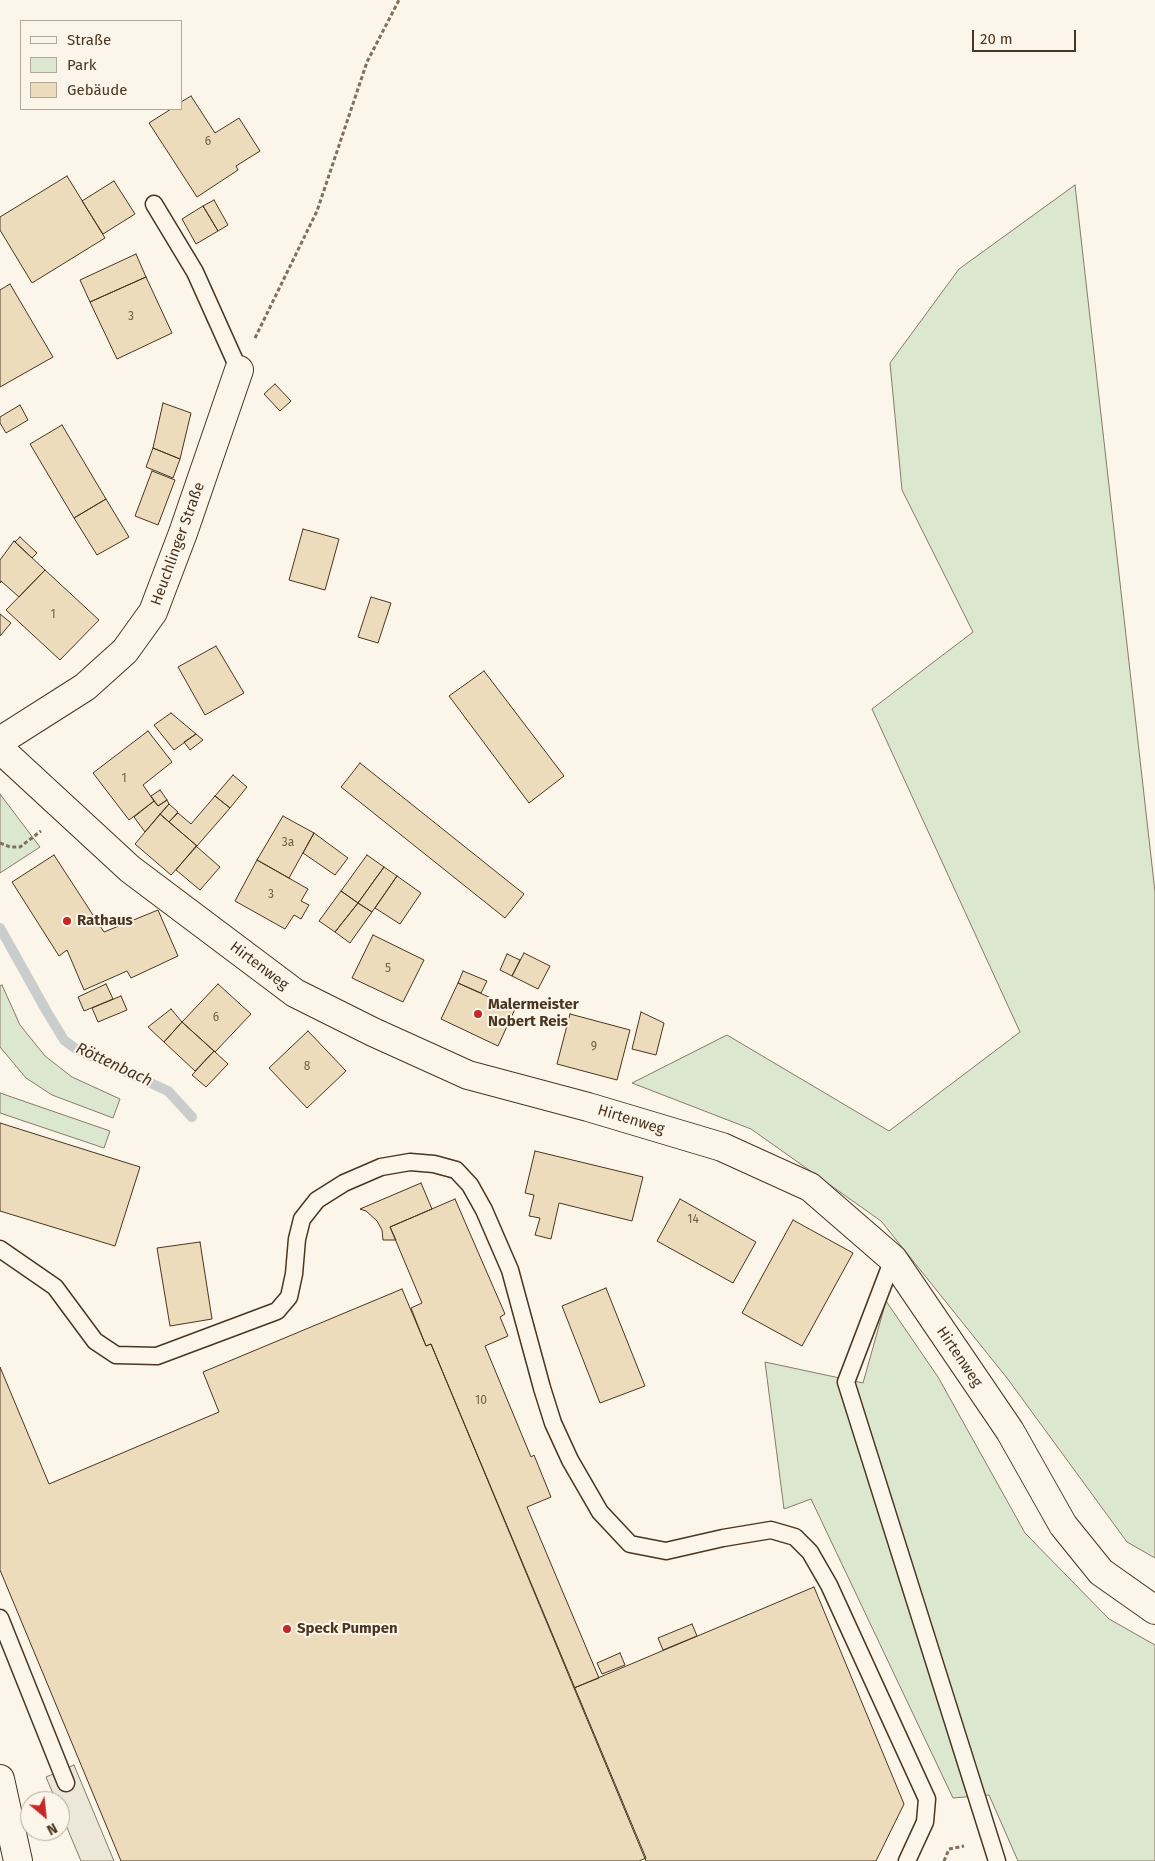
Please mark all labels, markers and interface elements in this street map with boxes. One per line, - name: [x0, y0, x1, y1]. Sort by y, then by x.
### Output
- legend: [20, 20, 182, 110]
- scale bar: [975, 20, 1079, 52]
- text: 20 m: [980, 30, 1013, 48]
- text: Straße: [67, 31, 111, 49]
- text: Park: [67, 56, 97, 74]
- text: Gebäude: [67, 81, 127, 99]
- house number: 6: [205, 135, 211, 149]
- house number: 3: [128, 310, 134, 324]
- street label: Heuchlinger Straße: [147, 480, 209, 608]
- house number: 1: [50, 608, 56, 622]
- house number: 1: [121, 772, 127, 786]
- house number: 3a: [282, 836, 294, 850]
- house number: 3: [268, 888, 274, 902]
- place label: Rathaus: [77, 912, 133, 930]
- marker: Rathaus: [61, 915, 73, 927]
- street label: Hirtenweg: [226, 938, 292, 994]
- house number: 5: [385, 962, 391, 976]
- place label: Malermeister Nobert Reis: [488, 996, 579, 1031]
- marker: Malermeister Nobert Reis: [472, 1008, 484, 1020]
- house number: 6: [213, 1011, 219, 1025]
- water label: Röttenbach: [73, 1039, 155, 1091]
- house number: 9: [591, 1040, 597, 1054]
- house number: 8: [304, 1060, 310, 1074]
- street label: Hirtenweg: [595, 1101, 667, 1139]
- house number: 14: [687, 1213, 699, 1227]
- street label: Hirtenweg: [932, 1323, 986, 1391]
- house number: 10: [475, 1394, 487, 1408]
- place label: Speck Pumpen: [297, 1620, 398, 1638]
- marker: Speck Pumpen: [281, 1623, 293, 1635]
- north arrow: [20, 1791, 70, 1841]
- text: N: [44, 1819, 60, 1838]

